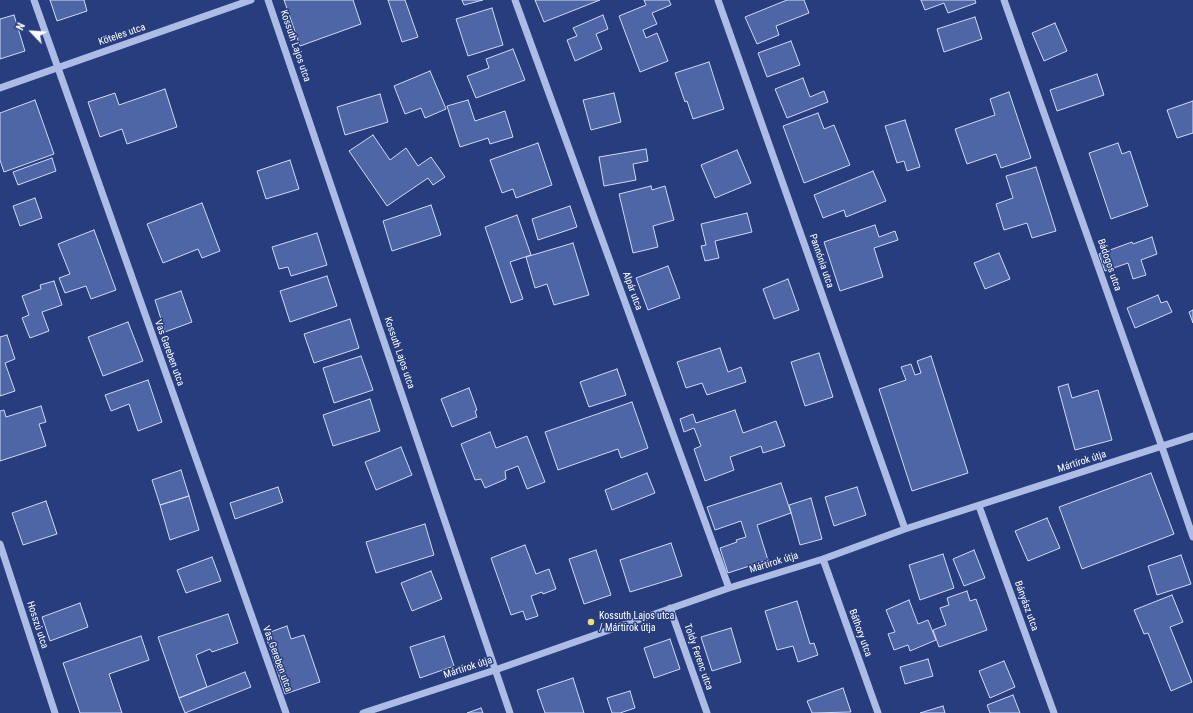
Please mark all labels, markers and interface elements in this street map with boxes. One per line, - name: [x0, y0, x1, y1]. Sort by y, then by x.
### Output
- street label: Kossuth Lajos utca: [277, 8, 313, 84]
- north arrow: [12, 12, 52, 52]
- text: N: [13, 21, 28, 33]
- street label: Köteles utca: [97, 21, 147, 49]
- street label: Pannónia utca: [806, 232, 836, 290]
- street label: Bádogos utca: [1094, 237, 1124, 293]
- street label: Alpár utca: [619, 270, 645, 312]
- street label: Kossuth Lajos utca: [381, 315, 417, 391]
- street label: Vas Gereben utca: [152, 318, 186, 388]
- street label: Mártírok útja: [1056, 448, 1108, 476]
- street label: Mártírok útja: [748, 550, 800, 576]
- street label: Bányász utca: [1011, 579, 1041, 633]
- street label: Hosszú utca: [24, 600, 50, 650]
- street label: Báthory utca: [846, 608, 874, 658]
- place label: Kossuth Lajos utca / Mártírok útja: [599, 610, 674, 634]
- marker: Kossuth Lajos utca / Mártírok útja: [586, 617, 596, 627]
- street label: Toldy Ferenc utca: [681, 622, 715, 692]
- street label: Vas Gereben utca: [260, 624, 294, 694]
- street label: Mártírok útja: [442, 654, 494, 682]

